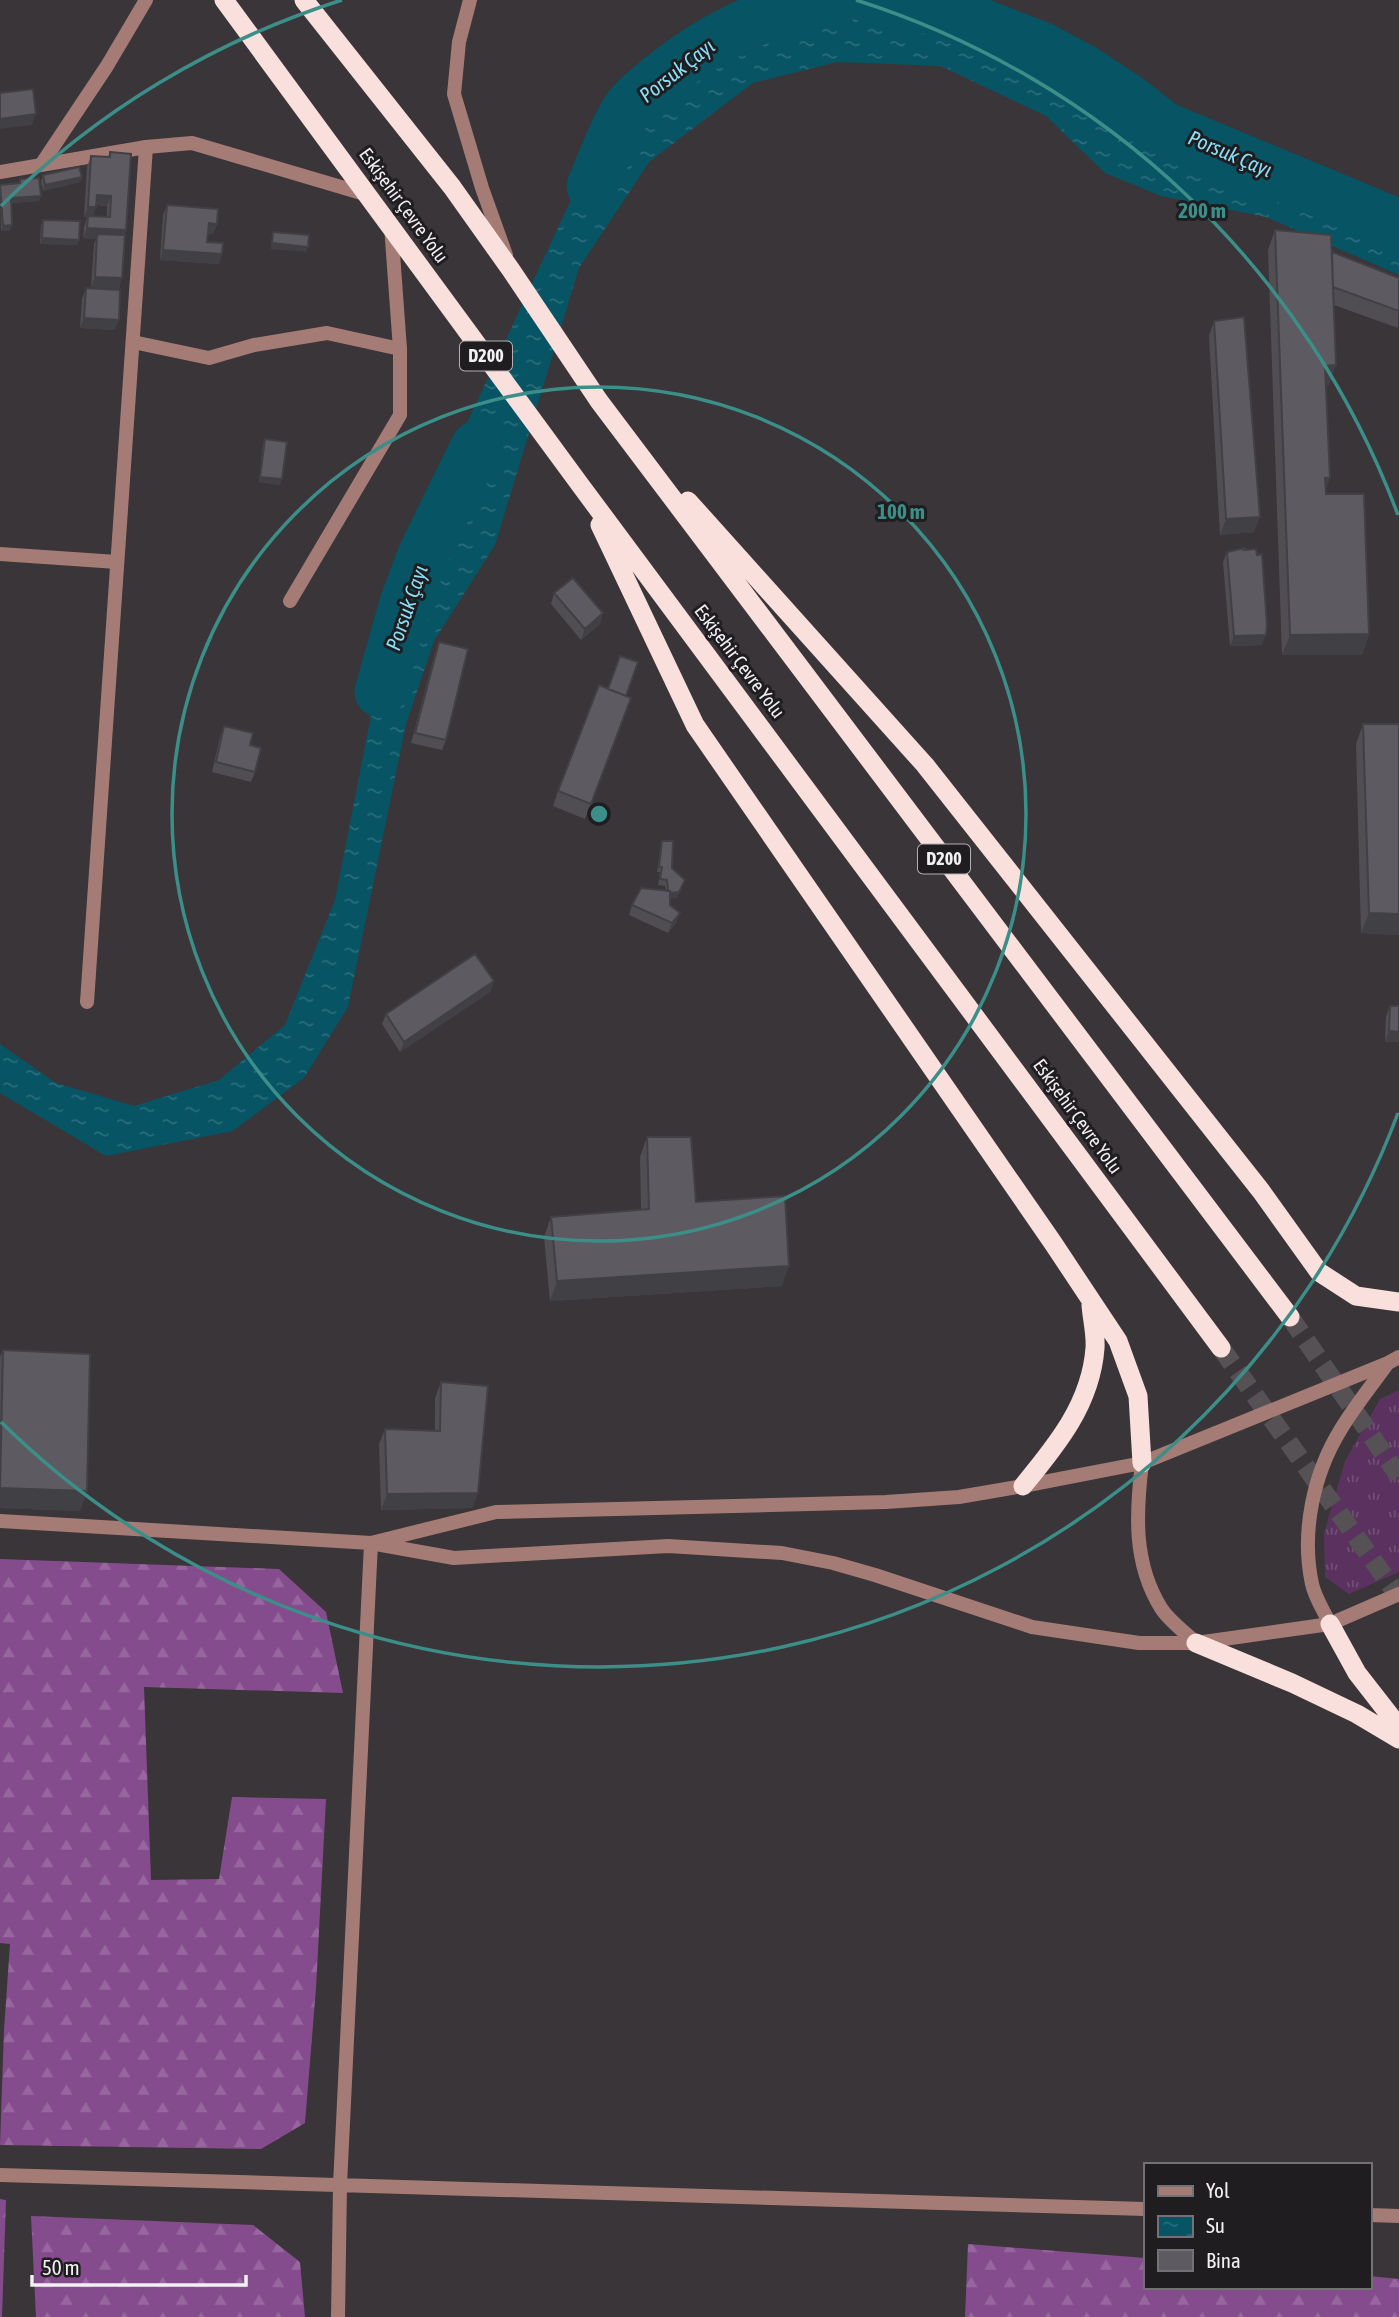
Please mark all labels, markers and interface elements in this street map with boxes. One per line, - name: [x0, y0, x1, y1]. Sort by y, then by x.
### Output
- water label: Porsuk Çayı: [634, 33, 719, 107]
- water label: Porsuk Çayı: [1185, 125, 1276, 181]
- street label: Eskişehir Çevre Yolu: [355, 143, 453, 267]
- text: 200 m: [1178, 198, 1226, 222]
- road number: D200: [460, 342, 512, 370]
- text: 100 m: [877, 499, 925, 523]
- water label: Porsuk Çayı: [380, 562, 432, 653]
- street label: Eskişehir Çevre Yolu: [690, 600, 790, 722]
- centre of rings: [587, 802, 611, 826]
- road number: D200: [918, 844, 970, 874]
- street label: Eskişehir Çevre Yolu: [1029, 1054, 1127, 1178]
- legend: [1144, 2163, 1371, 2289]
- text: Yol: [1206, 2178, 1230, 2202]
- text: Su: [1206, 2213, 1225, 2237]
- scale bar: [32, 2244, 245, 2288]
- text: Bina: [1206, 2248, 1241, 2272]
- text: 50 m: [42, 2255, 80, 2279]

